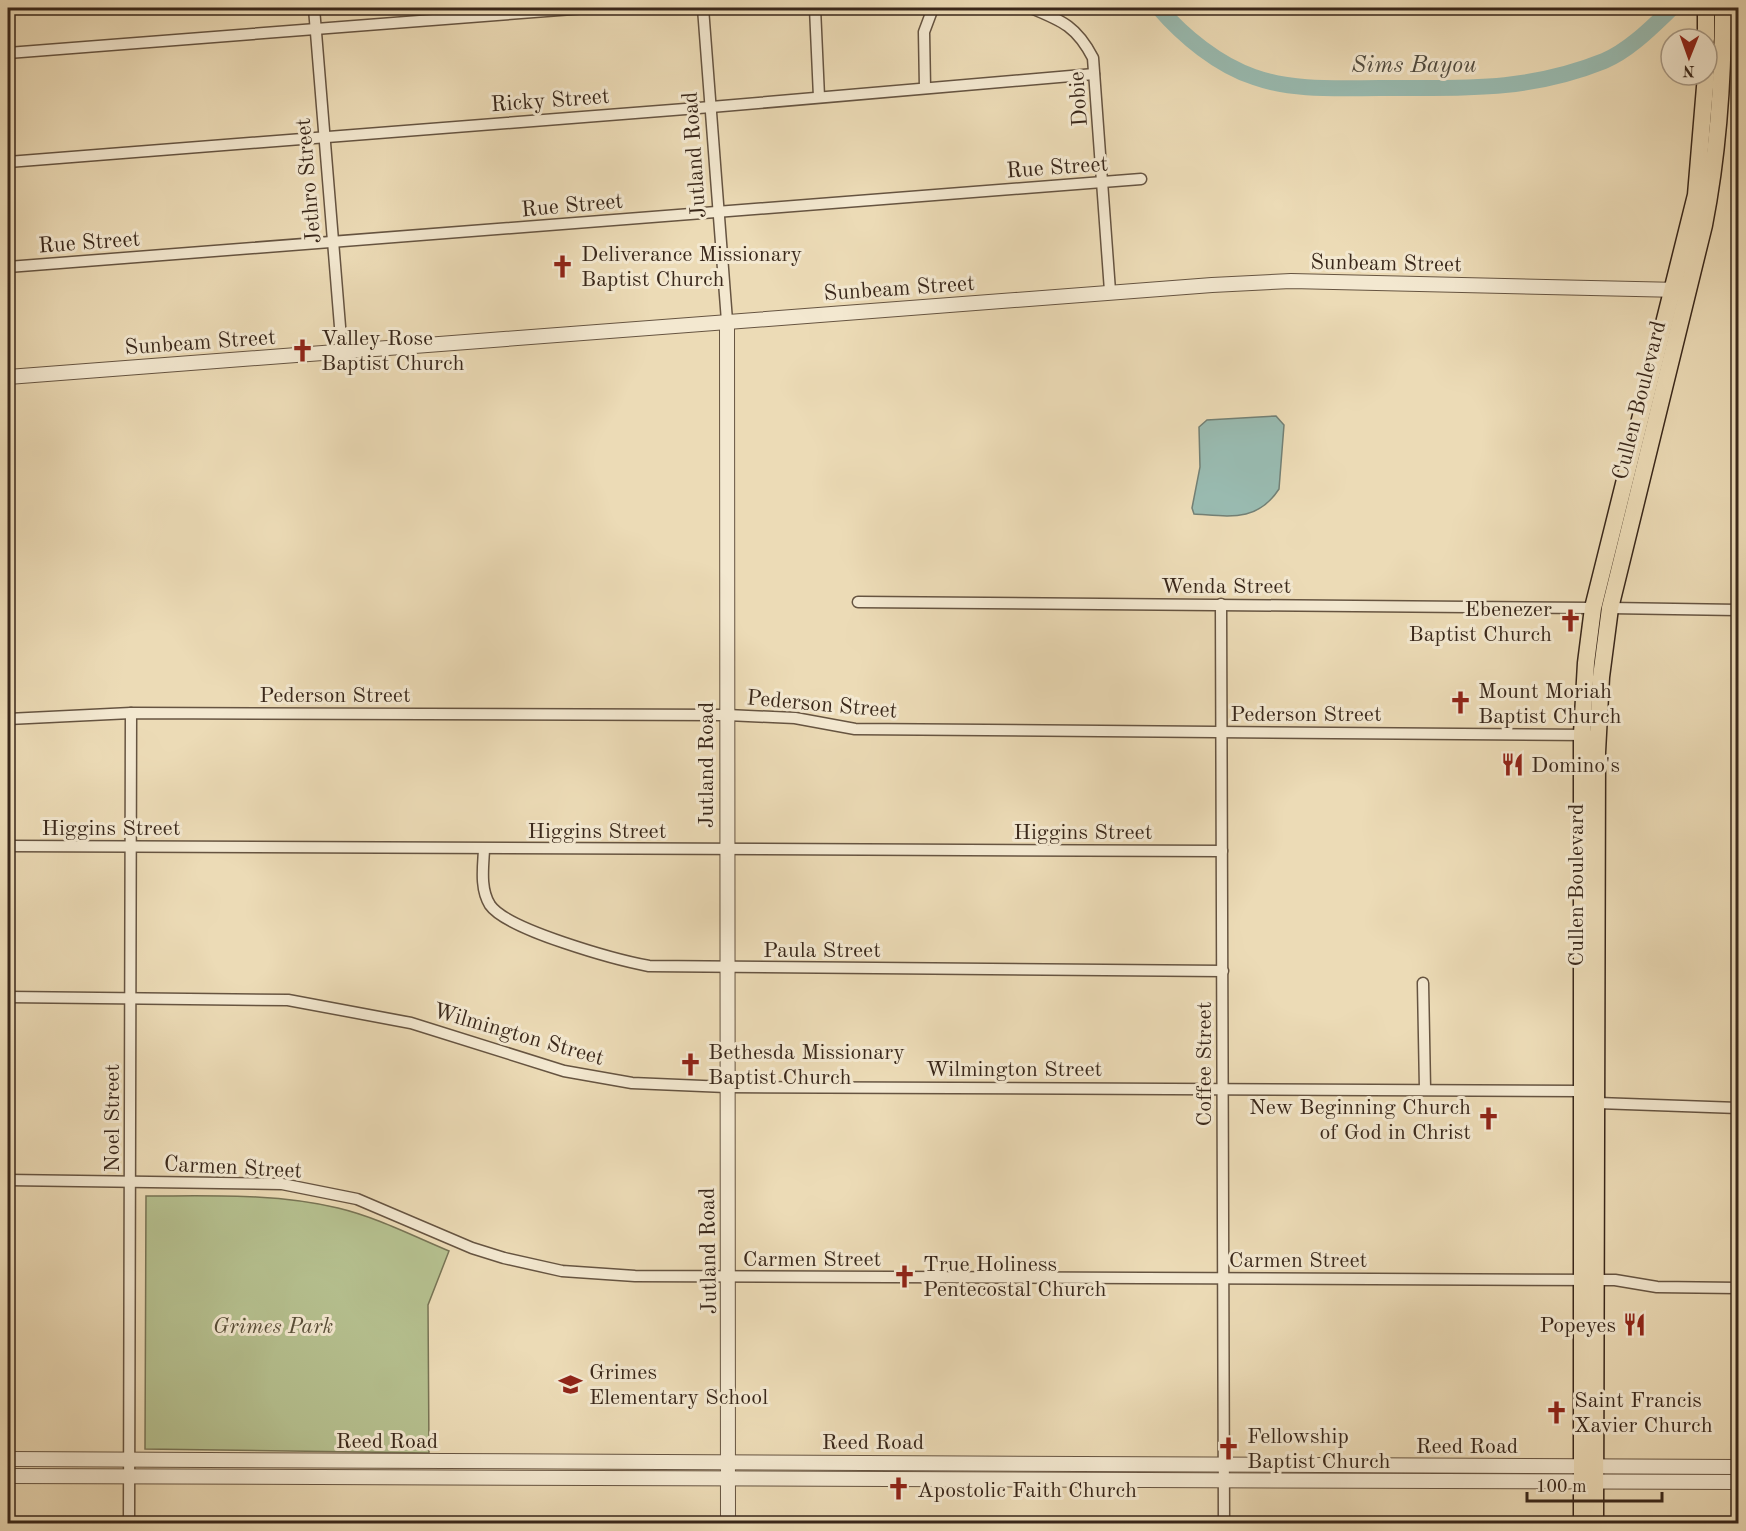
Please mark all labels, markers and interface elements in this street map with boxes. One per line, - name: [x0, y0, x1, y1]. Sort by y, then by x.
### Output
- north arrow: [1659, 27, 1719, 87]
- water label: Sims Bayou: [1351, 54, 1477, 78]
- text: N: [1682, 62, 1695, 78]
- street label: Dobie: [1066, 70, 1092, 127]
- street label: Ricky Street: [490, 86, 610, 116]
- street label: Jutland Road: [680, 91, 710, 219]
- street label: Jethro Street: [293, 117, 325, 245]
- street label: Rue Street: [1005, 153, 1109, 183]
- street label: Rue Street: [520, 191, 624, 221]
- street label: Rue Street: [37, 228, 141, 258]
- place label: Deliverance Missionary Baptist Church: [581, 244, 803, 291]
- street label: Sunbeam Street: [1310, 252, 1462, 276]
- church icon: Deliverance Missionary Baptist Church: [550, 253, 576, 279]
- street label: Sunbeam Street: [823, 273, 975, 305]
- street label: Cullen Boulevard: [1610, 319, 1670, 482]
- street label: Sunbeam Street: [124, 327, 276, 359]
- place label: Valley Rose Baptist Church: [321, 328, 465, 375]
- church icon: Valley Rose Baptist Church: [290, 337, 316, 363]
- street label: Wenda Street: [1161, 576, 1291, 598]
- place label: Ebenezer Baptist Church: [1408, 599, 1552, 646]
- church icon: Ebenezer Baptist Church: [1557, 608, 1583, 634]
- place label: Mount Moriah Baptist Church: [1478, 681, 1622, 728]
- street label: Pederson Street: [259, 685, 411, 707]
- street label: Pederson Street: [745, 687, 898, 723]
- church icon: Mount Moriah Baptist Church: [1447, 690, 1473, 716]
- street label: Jutland Road: [696, 702, 718, 828]
- street label: Pederson Street: [1230, 704, 1382, 726]
- restaurant icon: Domino's: [1500, 751, 1526, 777]
- place label: Domino's: [1531, 755, 1620, 777]
- street label: Cullen Boulevard: [1566, 804, 1588, 966]
- street label: Higgins Street: [42, 818, 180, 840]
- street label: Higgins Street: [528, 821, 666, 843]
- street label: Higgins Street: [1014, 822, 1152, 844]
- street label: Paula Street: [763, 940, 881, 962]
- street label: Wilmington Street: [431, 1000, 606, 1070]
- street label: Coffee Street: [1194, 1002, 1216, 1126]
- place label: Bethesda Missionary Baptist Church: [708, 1042, 905, 1089]
- church icon: Bethesda Missionary Baptist Church: [677, 1051, 703, 1077]
- street label: Wilmington Street: [926, 1059, 1102, 1081]
- street label: Noel Street: [102, 1064, 124, 1172]
- place label: New Beginning Church of God in Christ: [1249, 1097, 1471, 1144]
- church icon: New Beginning Church of God in Christ: [1476, 1106, 1502, 1132]
- street label: Carmen Street: [163, 1153, 303, 1183]
- street label: Jutland Road: [697, 1187, 721, 1314]
- street label: Carmen Street: [743, 1249, 881, 1271]
- street label: Carmen Street: [1229, 1250, 1367, 1272]
- place label: True Holiness Pentecostal Church: [923, 1254, 1106, 1301]
- church icon: True Holiness Pentecostal Church: [892, 1263, 918, 1289]
- restaurant icon: Popeyes: [1621, 1311, 1647, 1337]
- place label: Popeyes: [1539, 1315, 1616, 1337]
- park label: Grimes Park: [213, 1316, 334, 1338]
- place label: Grimes Elementary School: [589, 1362, 768, 1409]
- school or university icon: Grimes Elementary School: [558, 1371, 584, 1397]
- place label: Saint Francis Xavier Church: [1574, 1390, 1713, 1437]
- church icon: Saint Francis Xavier Church: [1543, 1399, 1569, 1425]
- place label: Fellowship Baptist Church: [1247, 1426, 1391, 1473]
- street label: Reed Road: [336, 1431, 438, 1453]
- street label: Reed Road: [822, 1432, 924, 1454]
- church icon: Fellowship Baptist Church: [1216, 1435, 1242, 1461]
- street label: Reed Road: [1416, 1436, 1518, 1458]
- scale bar: [1527, 1465, 1662, 1503]
- church icon: Apostolic Faith Church: [886, 1476, 912, 1502]
- text: 100 m: [1536, 1478, 1587, 1496]
- place label: Apostolic Faith Church: [917, 1480, 1137, 1502]

